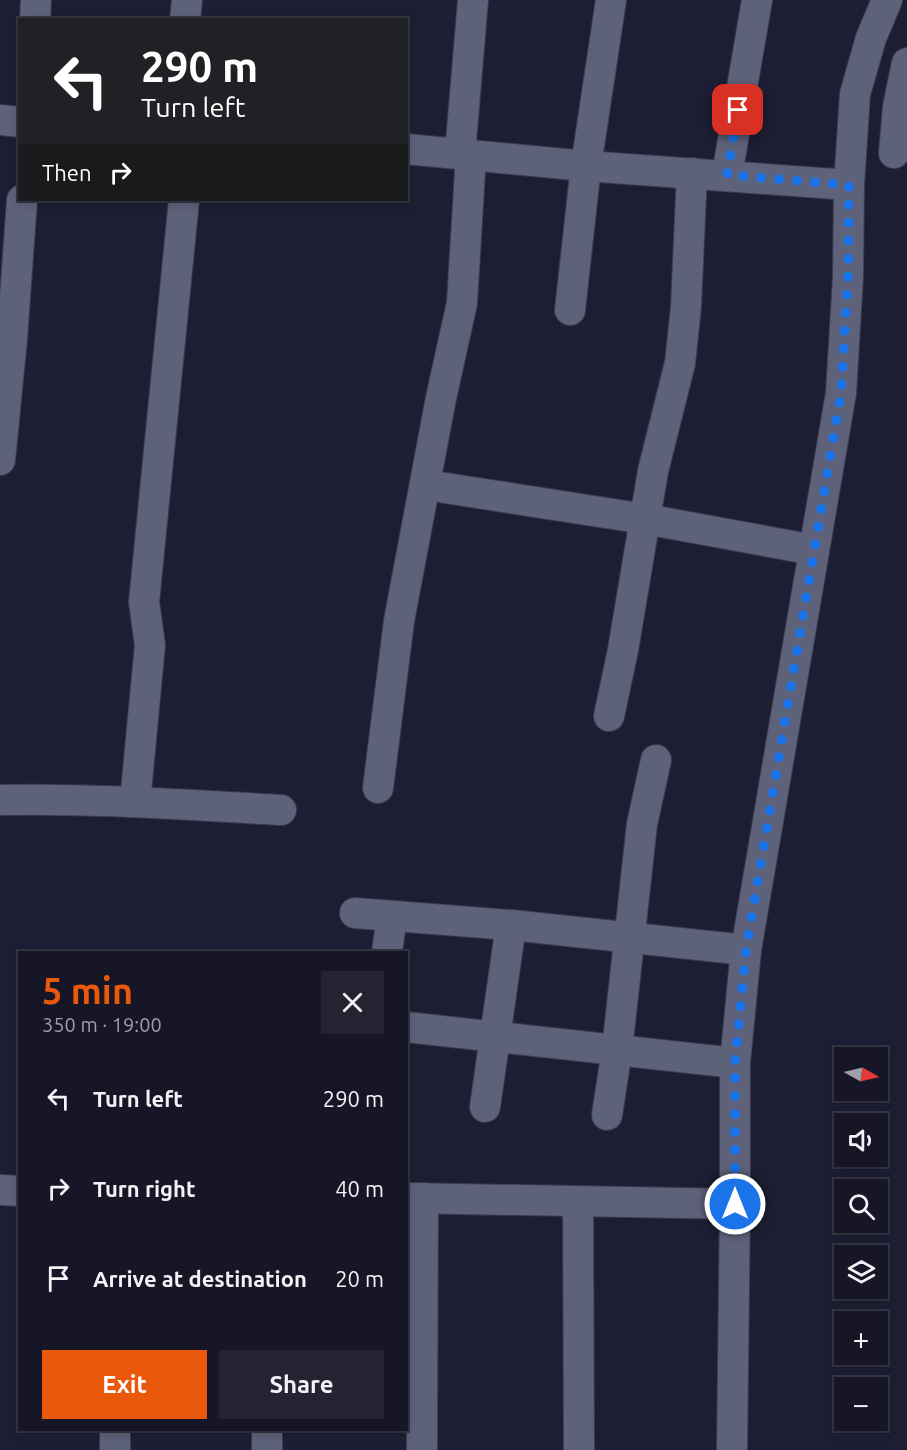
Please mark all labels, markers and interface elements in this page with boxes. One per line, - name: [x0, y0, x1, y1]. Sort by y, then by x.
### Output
- icon: left: [42, 42, 120, 120]
- text: 290 m: [141, 43, 258, 90]
- pin: [712, 84, 763, 135]
- text: Turn left: [141, 92, 245, 122]
- icon: arrive: [721, 93, 754, 126]
- icon: right: [104, 156, 137, 189]
- text: Then: [42, 160, 92, 185]
- text: 5 min: [42, 970, 133, 1011]
- button: close: [321, 971, 384, 1034]
- text: 350 m · 19:00: [42, 1013, 162, 1036]
- north arrow: [834, 1047, 888, 1101]
- map controls: [834, 1047, 888, 1431]
- icon: left: [42, 1082, 75, 1115]
- text: Turn left: [93, 1086, 183, 1111]
- text: 290 m: [323, 1086, 384, 1111]
- button: sound: [834, 1113, 888, 1167]
- icon: right: [42, 1172, 75, 1205]
- position arrow: [703, 1172, 767, 1236]
- text: Turn right: [93, 1176, 195, 1201]
- text: 40 m: [335, 1176, 384, 1201]
- button: search: [834, 1179, 888, 1233]
- button: layers: [834, 1245, 888, 1299]
- icon: arrive: [42, 1262, 75, 1295]
- text: Arrive at destination: [93, 1266, 307, 1291]
- text: 20 m: [335, 1266, 384, 1291]
- button: +: [834, 1311, 888, 1365]
- button: Exit: [42, 1350, 207, 1419]
- button: Share: [219, 1350, 384, 1419]
- button: −: [834, 1377, 888, 1431]

